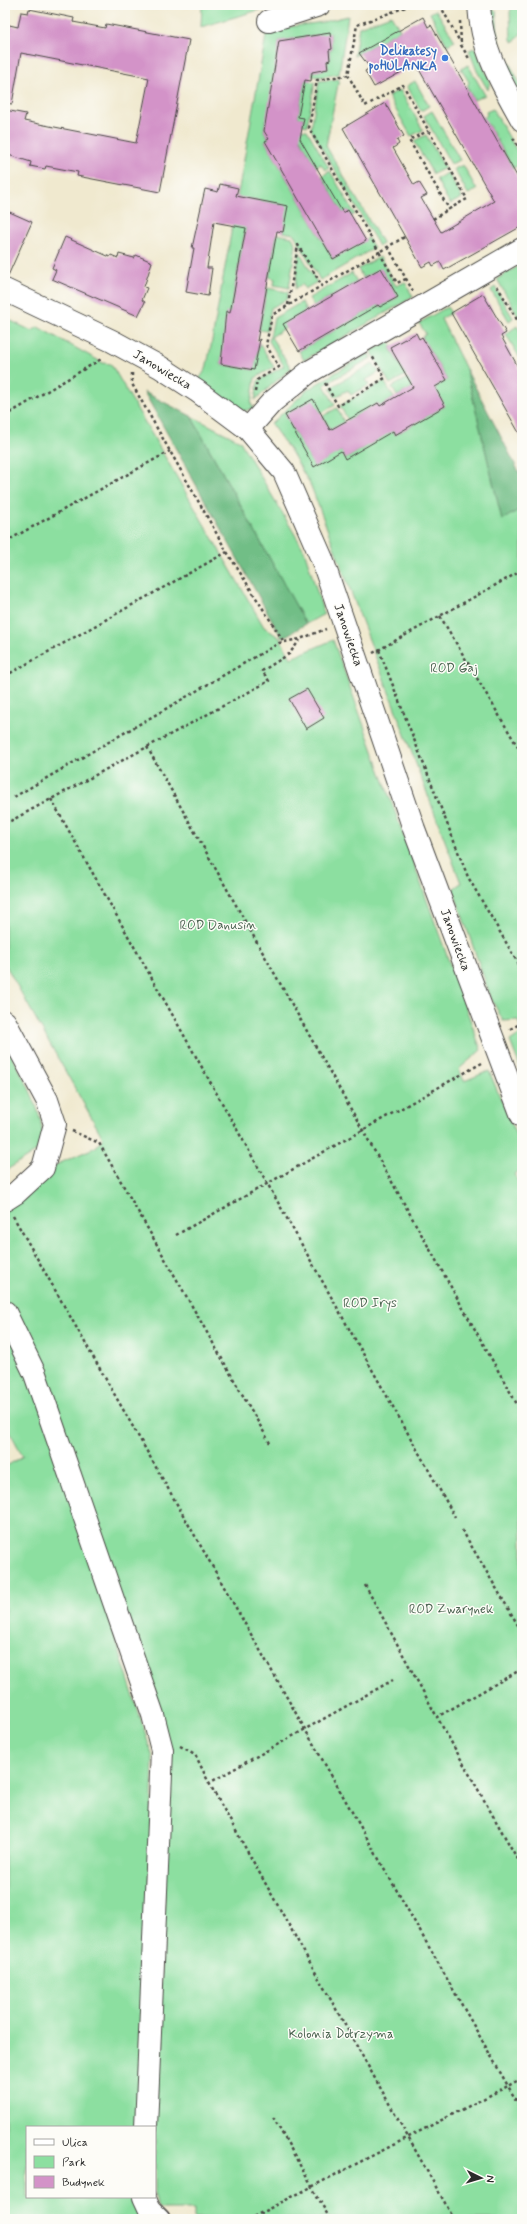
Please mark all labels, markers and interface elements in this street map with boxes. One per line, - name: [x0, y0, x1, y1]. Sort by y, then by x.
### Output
- place label: Delikatesy poHULANKA: [369, 43, 437, 75]
- marker: Delikatesy poHULANKA: [440, 53, 450, 63]
- street label: Janowiecka: [130, 346, 194, 394]
- street label: Janowiecka: [329, 601, 367, 669]
- park label: ROD Gaj: [430, 660, 478, 677]
- street label: Janowiecka: [436, 907, 474, 973]
- park label: ROD Danusin: [180, 917, 256, 934]
- park label: ROD Irys: [343, 1295, 397, 1312]
- park label: ROD Zwarynek: [409, 1601, 494, 1618]
- park label: Kolonia Dotrzyma: [288, 2026, 394, 2043]
- legend: [26, 2126, 156, 2198]
- text: Ulica: [62, 2135, 88, 2151]
- text: Park: [62, 2155, 86, 2171]
- north arrow: [461, 2158, 501, 2198]
- text: Budynek: [62, 2175, 105, 2191]
- text: N: [483, 2175, 497, 2183]

